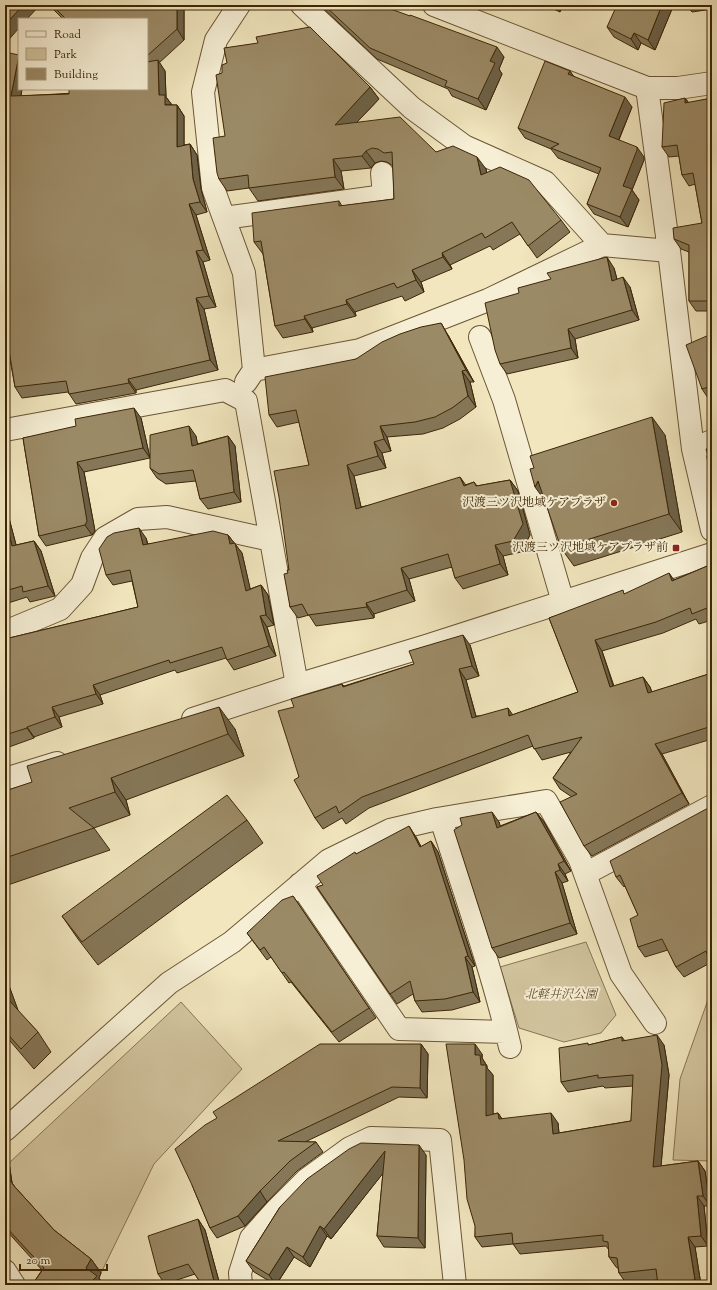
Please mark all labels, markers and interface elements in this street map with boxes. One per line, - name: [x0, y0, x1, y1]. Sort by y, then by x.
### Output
- legend: [18, 18, 148, 90]
- text: Road: [54, 26, 81, 44]
- text: Park: [54, 46, 77, 64]
- text: Building: [54, 66, 98, 84]
- place label: 沢渡三ツ沢地域ケアプラザ: [462, 494, 606, 512]
- marker: 沢渡三ツ沢地域ケアプラザ: [609, 498, 619, 508]
- place label: 沢渡三ツ沢地域ケアプラザ前: [512, 539, 668, 557]
- marker: 沢渡三ツ沢地域ケアプラザ前: [671, 543, 681, 553]
- park label: 北軽井沢公園: [525, 986, 599, 1004]
- scale bar: [20, 1246, 107, 1272]
- text: 20 m: [26, 1252, 51, 1270]

